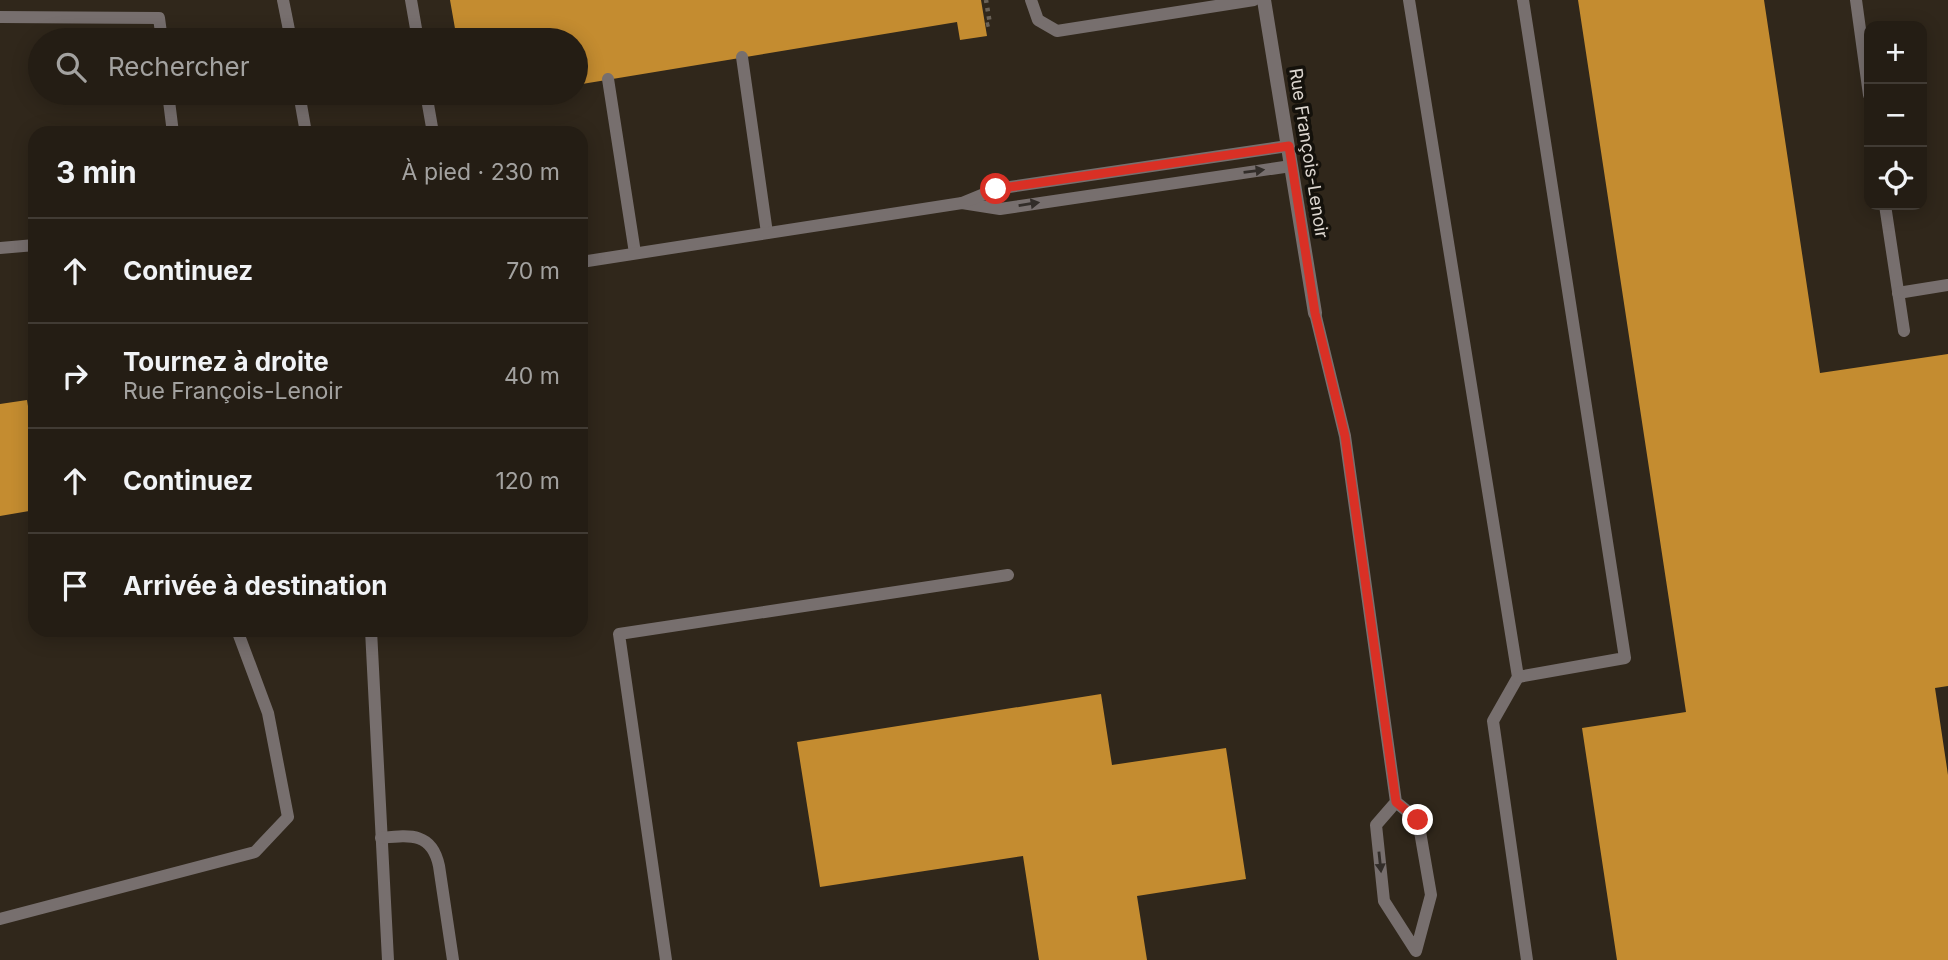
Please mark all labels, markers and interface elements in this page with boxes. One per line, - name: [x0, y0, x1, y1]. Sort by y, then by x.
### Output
- map controls: [1864, 21, 1927, 210]
- button: +: [1864, 21, 1927, 84]
- search box: [28, 28, 588, 105]
- icon: search: [52, 48, 90, 86]
- text: Rechercher: [108, 51, 249, 82]
- street label: Rue François-Lenoir: [1285, 66, 1333, 240]
- button: −: [1864, 84, 1927, 147]
- button: locate: [1864, 147, 1927, 210]
- text: 3 min: [56, 154, 137, 190]
- text: À pied · 230 m: [402, 158, 560, 186]
- one-way arrow: [1244, 165, 1266, 176]
- route start: [980, 173, 1011, 204]
- one-way arrow: [1019, 198, 1041, 209]
- icon: ahead: [56, 252, 94, 290]
- text: Continuez: [123, 255, 253, 286]
- text: 70 m: [506, 257, 560, 285]
- text: Tournez à droite: [123, 346, 329, 377]
- icon: right: [56, 357, 94, 395]
- text: 40 m: [504, 362, 560, 390]
- text: Rue François-Lenoir: [123, 377, 343, 405]
- icon: ahead: [56, 462, 94, 500]
- text: Continuez: [123, 465, 253, 496]
- text: 120 m: [495, 467, 560, 495]
- icon: arrive: [56, 567, 94, 605]
- text: Arrivée à destination: [123, 570, 388, 601]
- route end: [1402, 804, 1433, 835]
- one-way arrow: [1375, 851, 1386, 873]

